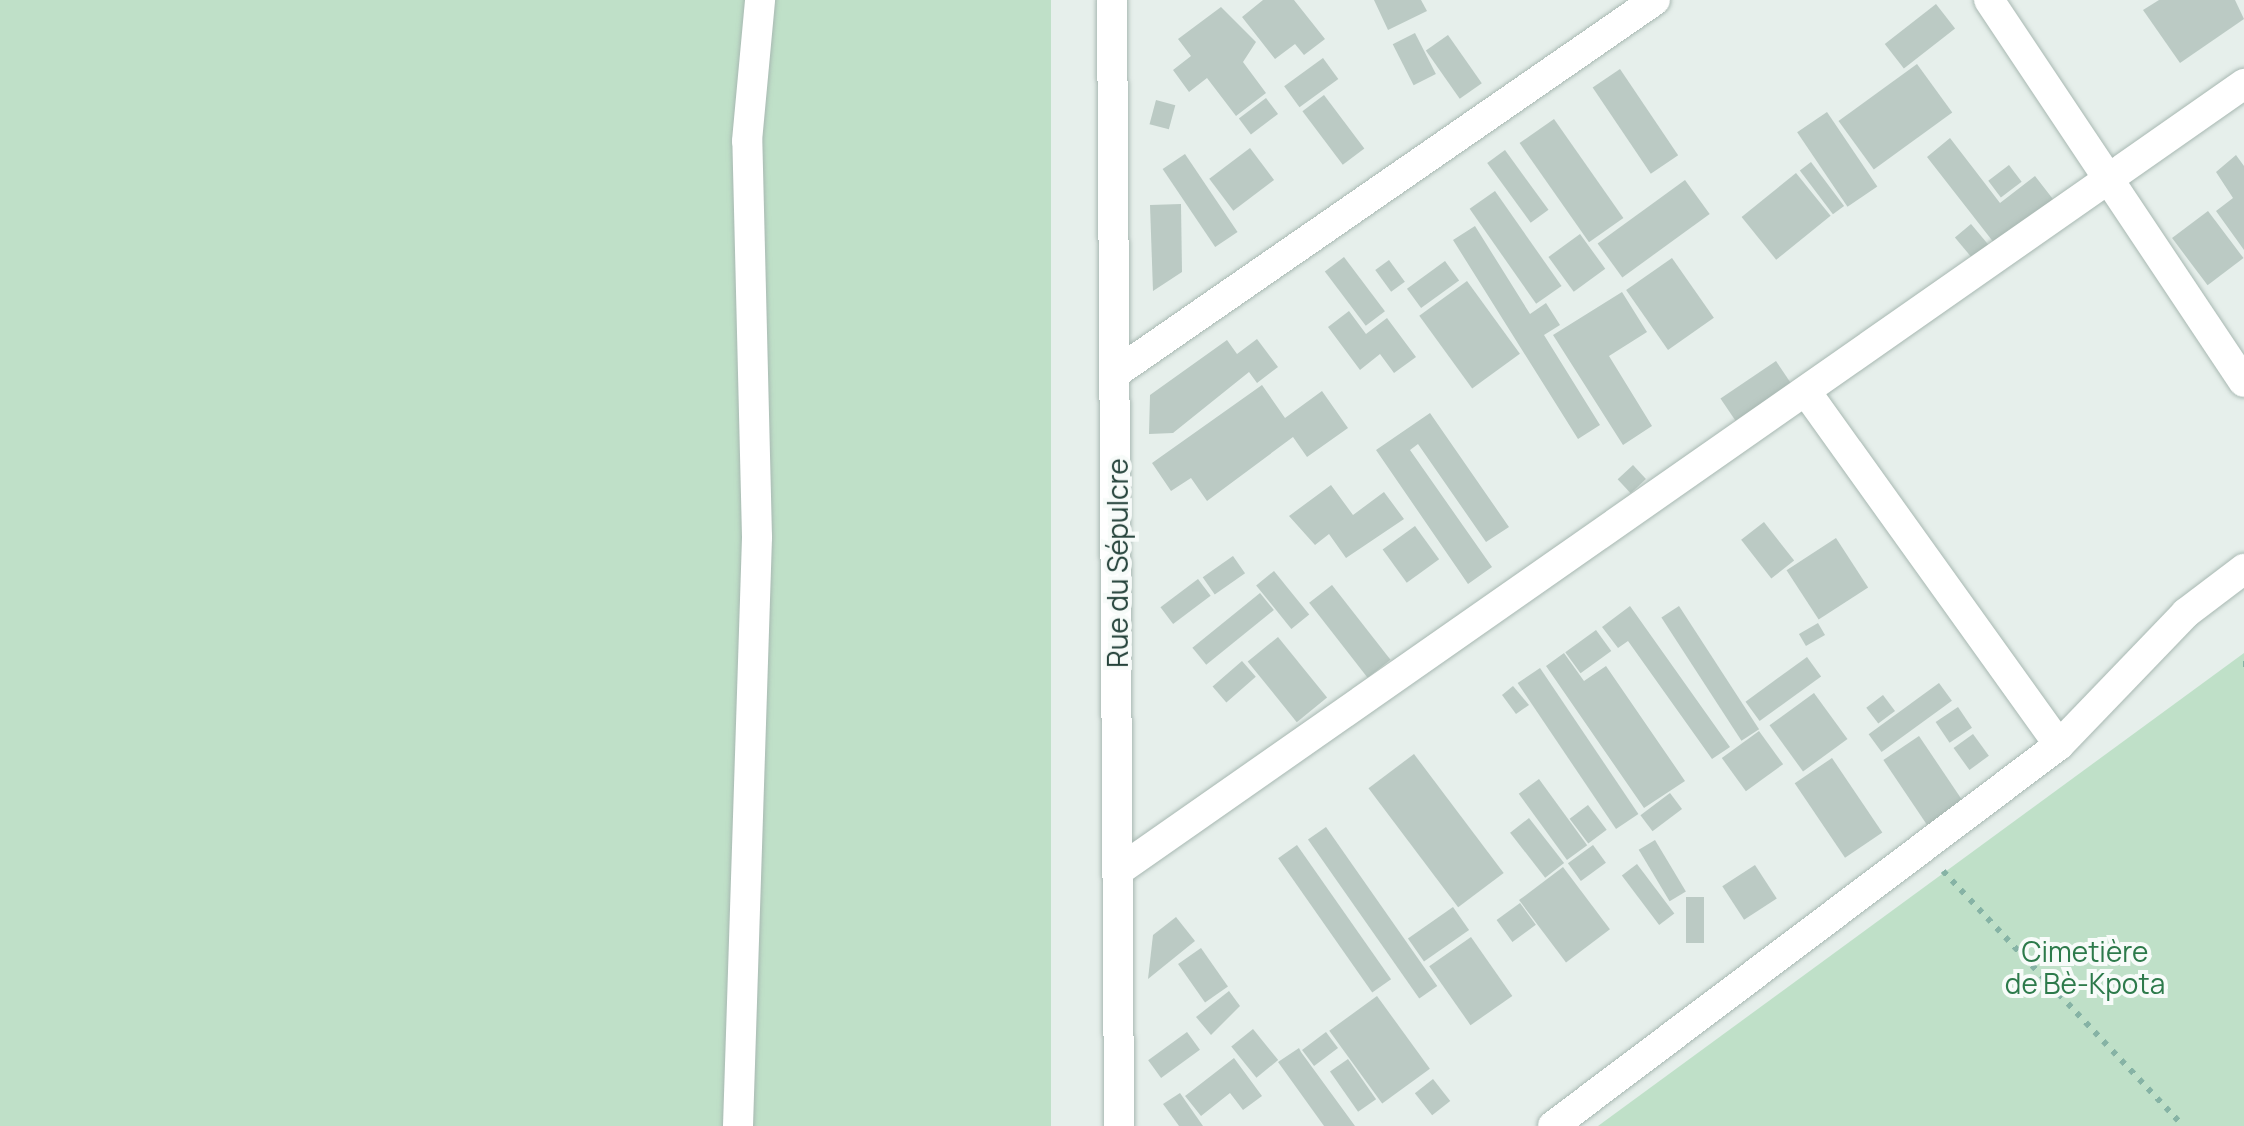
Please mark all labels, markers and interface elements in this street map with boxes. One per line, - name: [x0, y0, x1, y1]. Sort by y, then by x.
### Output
- street label: Rue du Sépulcre: [1100, 458, 1134, 668]
- park label: Cimetière de Bè-Kpota: [2005, 934, 2165, 1000]

